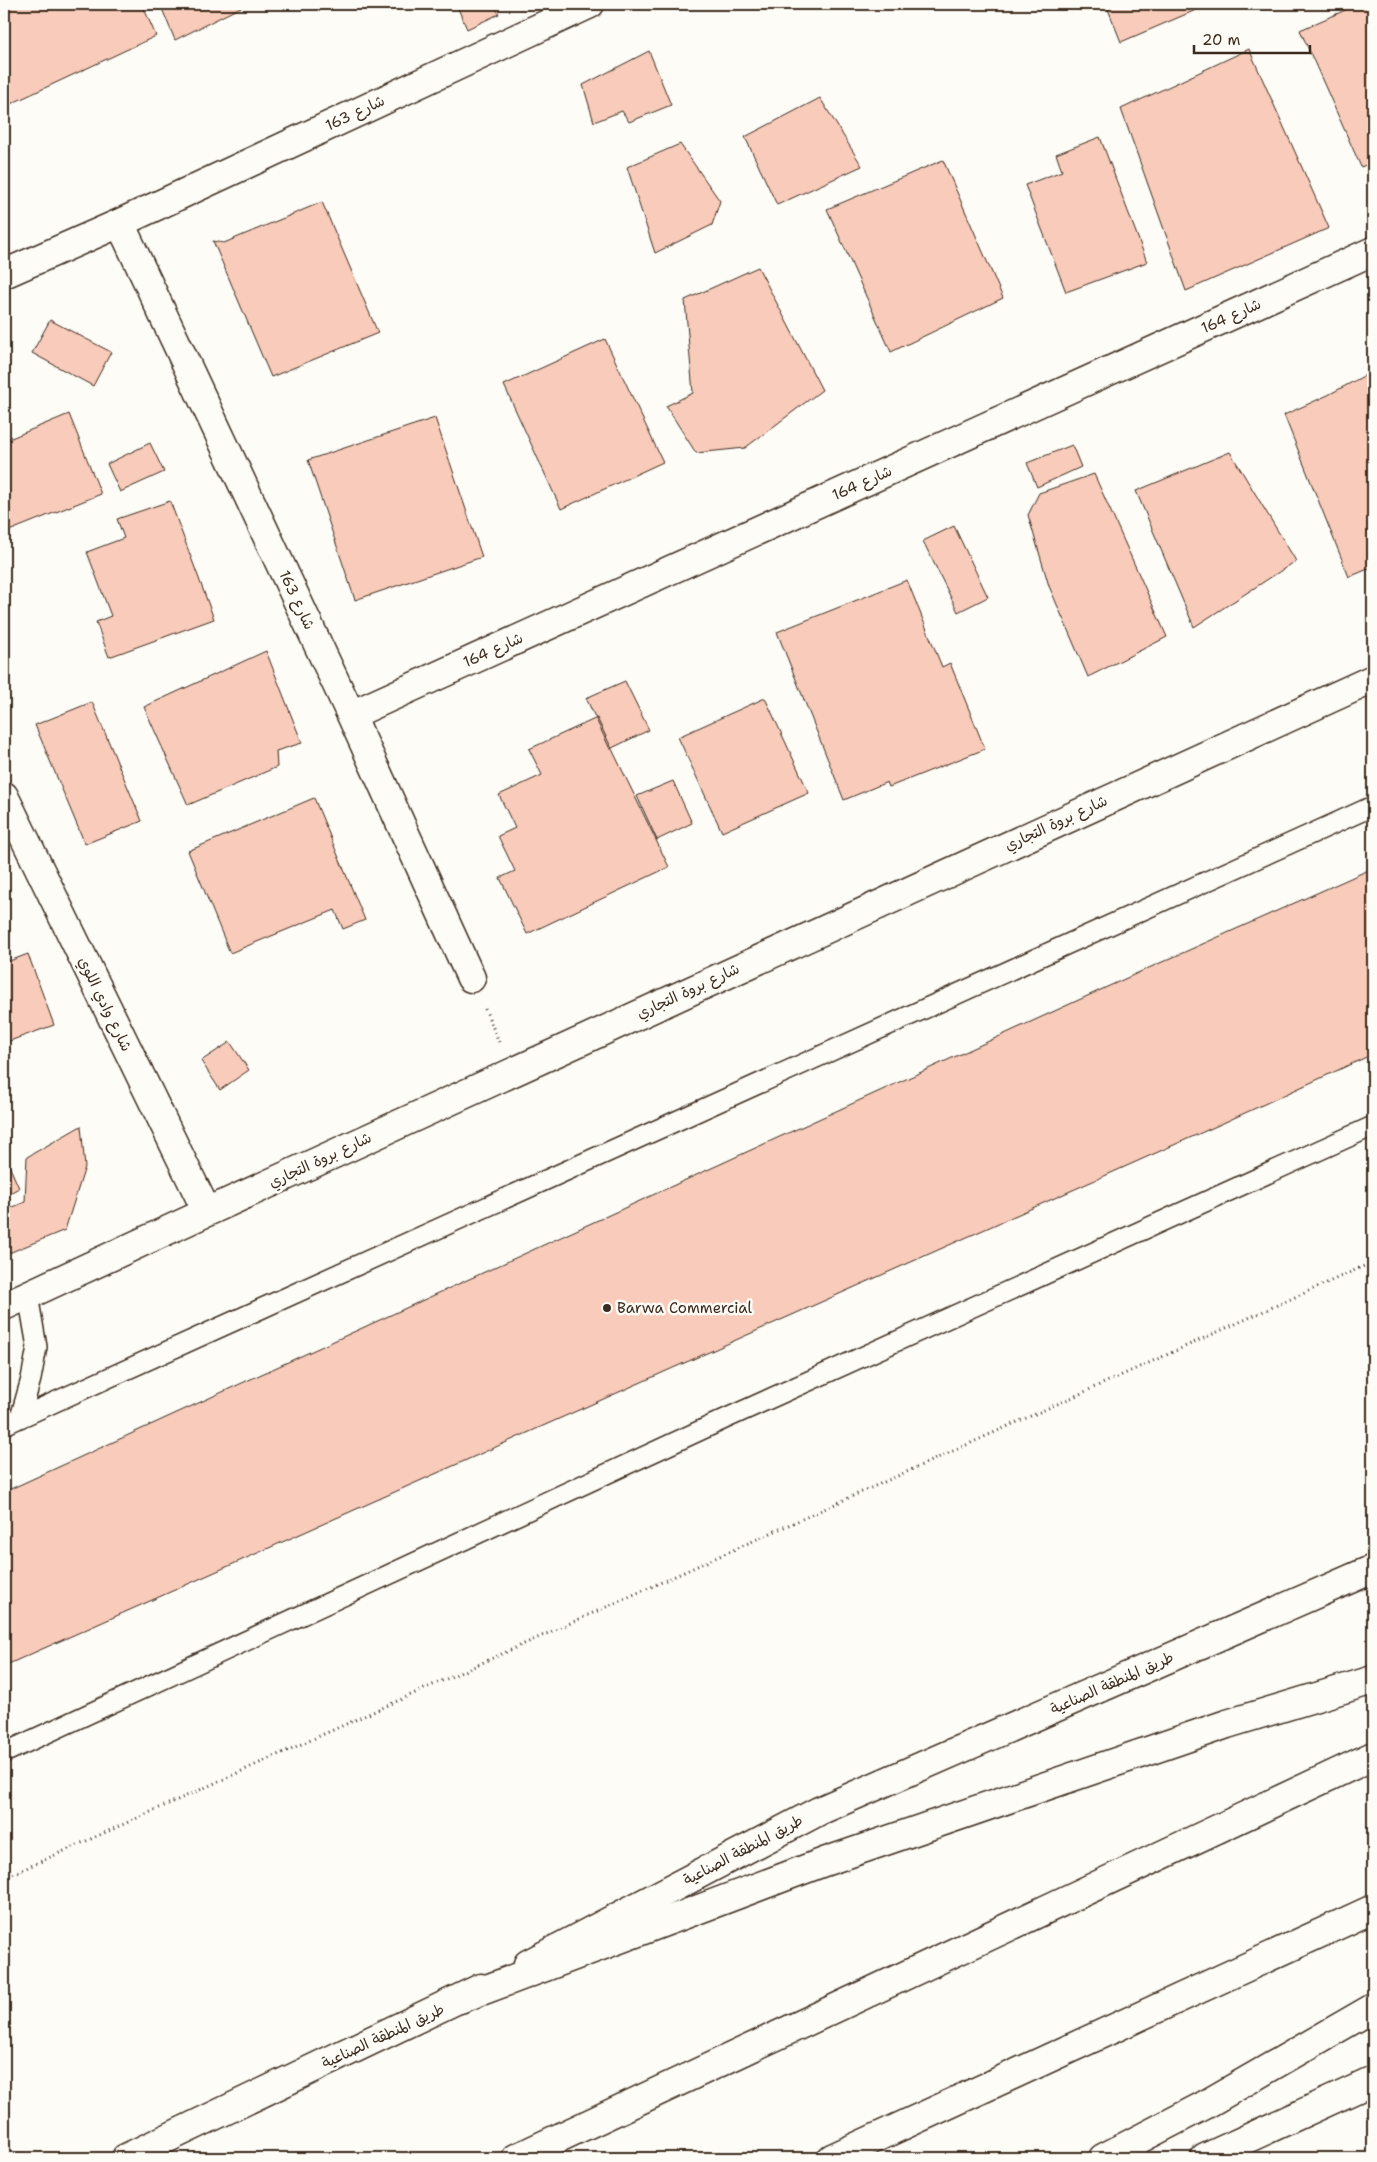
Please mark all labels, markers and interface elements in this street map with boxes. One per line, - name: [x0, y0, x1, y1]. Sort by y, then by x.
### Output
- scale bar: [1194, 22, 1311, 54]
- text: 20 m: [1202, 30, 1241, 50]
- street label: شارع 163: [322, 91, 388, 135]
- street label: شارع 164: [1198, 294, 1264, 338]
- street label: شارع 164: [829, 461, 895, 505]
- street label: شارع 163: [275, 567, 319, 633]
- street label: شارع 164: [460, 628, 526, 672]
- street label: شارع بروة التجاري: [1001, 790, 1111, 856]
- street label: شارع وادي اللوي: [73, 953, 137, 1055]
- street label: شارع بروة التجاري: [633, 958, 743, 1024]
- street label: شارع بروة التجاري: [265, 1127, 375, 1193]
- place label: Barwa Commercial: [617, 1298, 753, 1318]
- marker: Barwa Commercial: [601, 1302, 613, 1314]
- street label: طريق المنطقة الصناعية: [1047, 1647, 1177, 1719]
- street label: طريق المنطقة الصناعية: [680, 1810, 806, 1890]
- street label: طريق المنطقة الصناعية: [319, 1999, 447, 2073]

